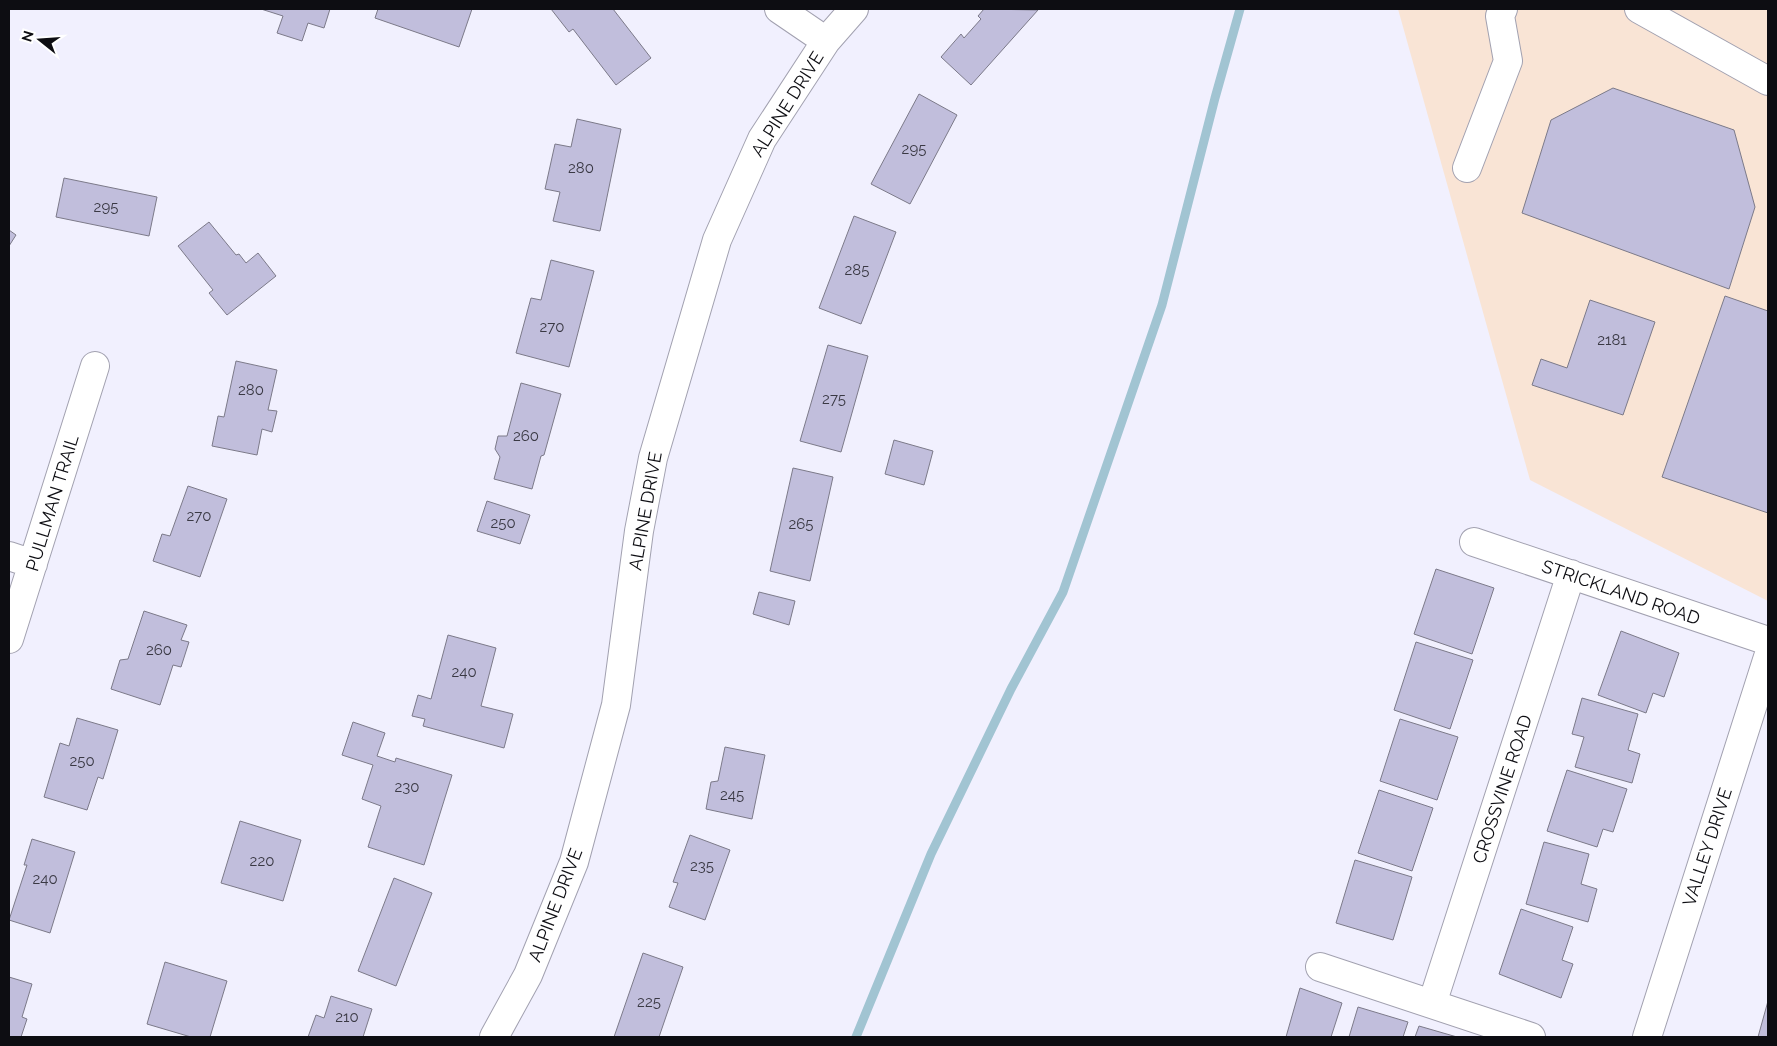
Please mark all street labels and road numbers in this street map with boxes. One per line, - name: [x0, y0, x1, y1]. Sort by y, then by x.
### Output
- street label: ALPINE DRIVE: [746, 48, 828, 160]
- street label: PULLMAN TRAIL: [21, 432, 83, 574]
- street label: ALPINE DRIVE: [624, 450, 666, 572]
- street label: STRICKLAND ROAD: [1539, 555, 1703, 629]
- street label: CROSSVINE ROAD: [1468, 712, 1536, 866]
- street label: VALLEY DRIVE: [1678, 785, 1736, 909]
- street label: ALPINE DRIVE: [524, 845, 586, 965]

